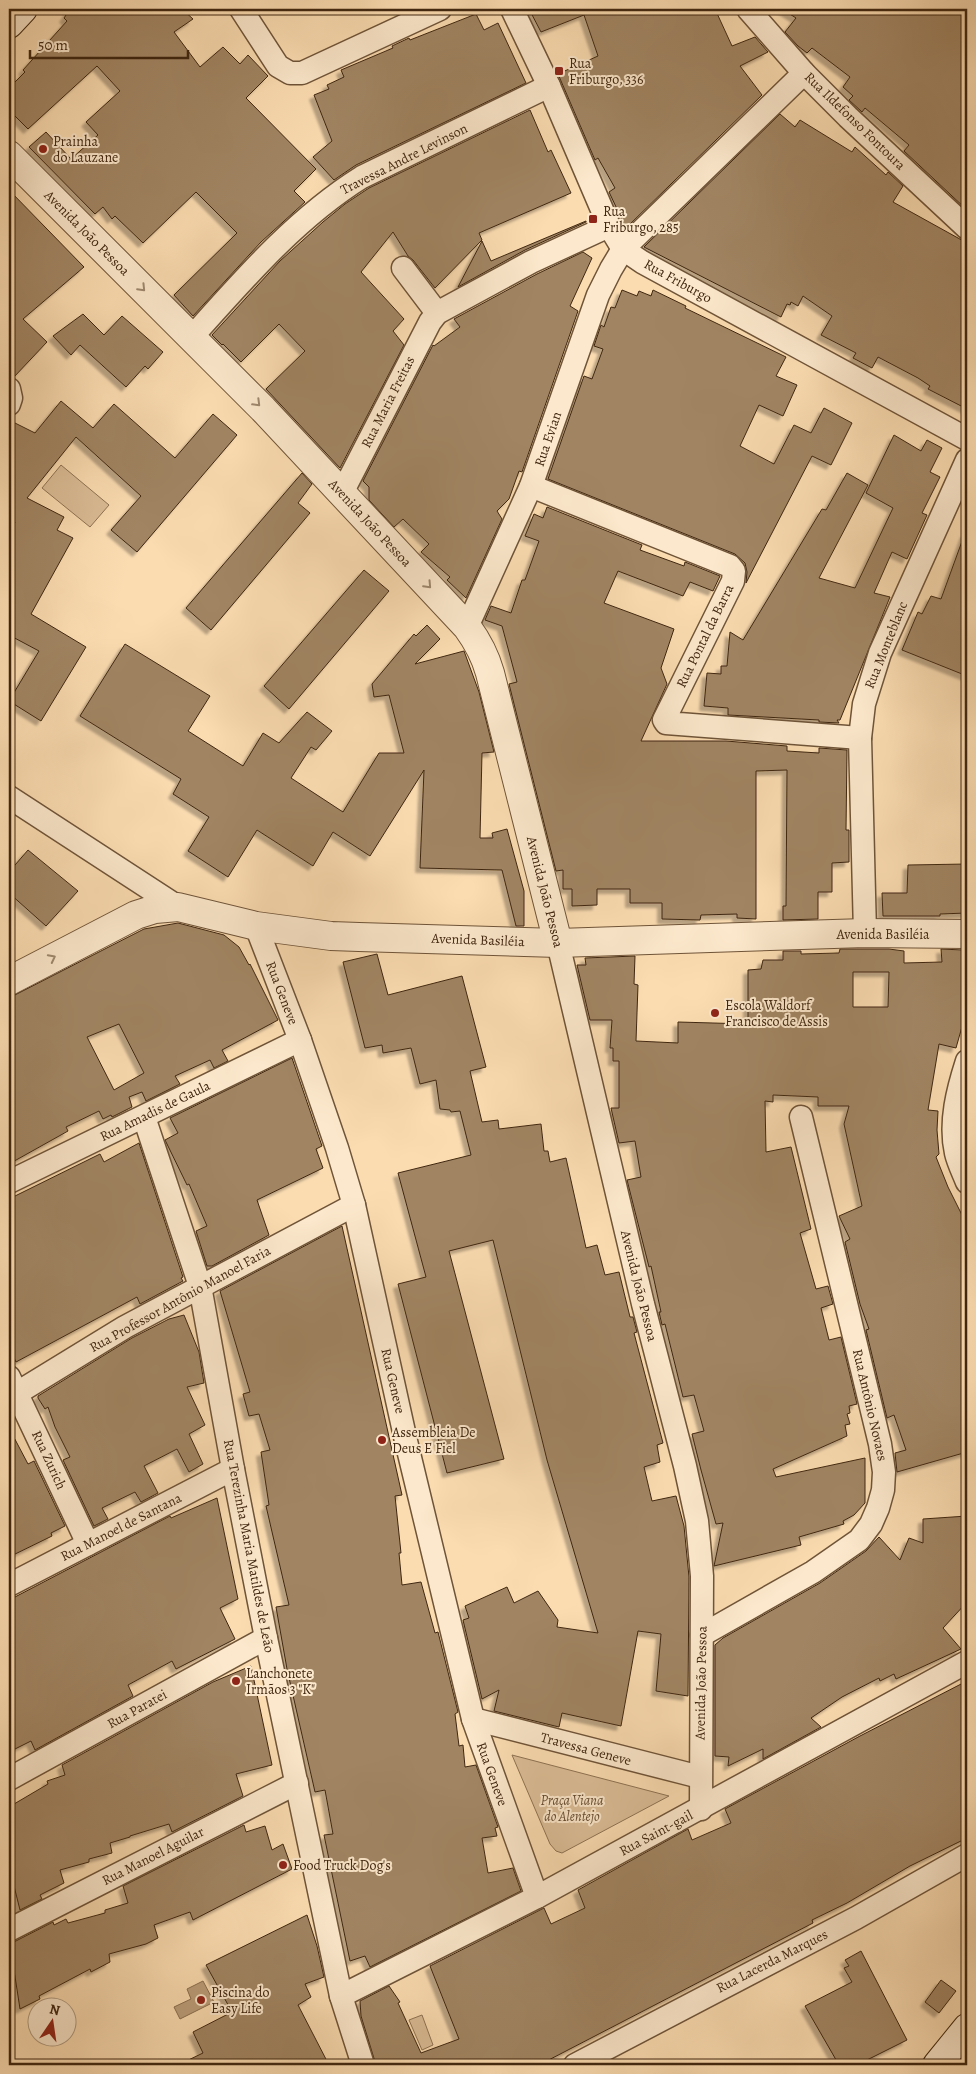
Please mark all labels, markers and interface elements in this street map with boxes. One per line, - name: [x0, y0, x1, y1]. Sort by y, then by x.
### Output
- scale bar: [30, 28, 188, 60]
- text: 50 m: [38, 35, 68, 55]
- place label: Rua Friburgo, 336: [569, 54, 643, 89]
- marker: Rua Friburgo, 336: [553, 65, 565, 77]
- street label: Rua Ildefonso Fontoura: [800, 68, 910, 175]
- street label: Travessa Andre Levinson: [337, 119, 471, 199]
- place label: Prainha do Lauzane: [53, 132, 118, 167]
- marker: Prainha do Lauzane: [37, 143, 49, 155]
- street label: Avenida João Pessoa: [39, 185, 134, 280]
- place label: Rua Friburgo, 285: [603, 202, 679, 237]
- marker: Rua Friburgo, 285: [587, 213, 599, 225]
- street label: Rua Friburgo: [640, 254, 716, 308]
- one-way arrow: [136, 283, 145, 292]
- street label: Rua Maria Freitas: [357, 353, 419, 451]
- one-way arrow: [251, 397, 260, 406]
- street label: Rua Evian: [530, 409, 566, 469]
- street label: Avenida João Pessoa: [324, 474, 416, 572]
- one-way arrow: [422, 580, 431, 589]
- street label: Rua Pontal da Barra: [672, 581, 738, 691]
- street label: Rua Monteblanc: [860, 598, 912, 692]
- street label: Avenida João Pessoa: [522, 833, 568, 950]
- street label: Avenida Basiléia: [835, 925, 930, 944]
- street label: Avenida Basiléia: [430, 929, 525, 951]
- one-way arrow: [47, 954, 56, 964]
- street label: Rua Geneve: [261, 959, 303, 1027]
- place label: Escola Waldorf Francisco de Assis: [725, 996, 828, 1031]
- marker: Escola Waldorf Francisco de Assis: [709, 1007, 721, 1019]
- street label: Rua Amadis de Gaula: [97, 1076, 214, 1146]
- street label: Avenida João Pessoa: [616, 1227, 662, 1344]
- street label: Rua Professor Antônio Manoel Faria: [86, 1241, 274, 1357]
- street label: Rua Geneve: [376, 1346, 410, 1416]
- street label: Rua Antônio Novaes: [848, 1347, 892, 1463]
- place label: Assembleia De Deus E Fiel: [391, 1423, 476, 1458]
- street label: Rua Zurich: [27, 1427, 71, 1493]
- marker: Assembleia De Deus E Fiel: [376, 1434, 388, 1446]
- street label: Rua Terezinha Maria Matildes de Leão: [219, 1438, 279, 1654]
- street label: Rua Manoel de Santana: [57, 1488, 185, 1566]
- street label: Avenida João Pessoa: [690, 1625, 712, 1741]
- place label: Lanchonete Irmãos 3 "K": [246, 1664, 315, 1699]
- marker: Lanchonete Irmãos 3 "K": [230, 1675, 242, 1687]
- street label: Rua Paratei: [104, 1685, 170, 1733]
- street label: Travessa Geneve: [539, 1728, 633, 1770]
- street label: Rua Geneve: [472, 1739, 512, 1809]
- park label: Praça Viana do Alentejo: [541, 1791, 604, 1826]
- street label: Rua Saint-gail: [616, 1805, 697, 1860]
- street label: Rua Manoel Aguilar: [99, 1822, 208, 1890]
- place label: Food Truck Dog's: [293, 1856, 391, 1875]
- marker: Food Truck Dog's: [277, 1859, 289, 1871]
- street label: Rua Lacerda Marques: [713, 1925, 831, 1997]
- place label: Piscina do Easy Life: [211, 1983, 270, 2018]
- marker: Piscina do Easy Life: [195, 1994, 207, 2006]
- north arrow: [28, 1996, 78, 2046]
- text: N: [48, 1999, 62, 2020]

